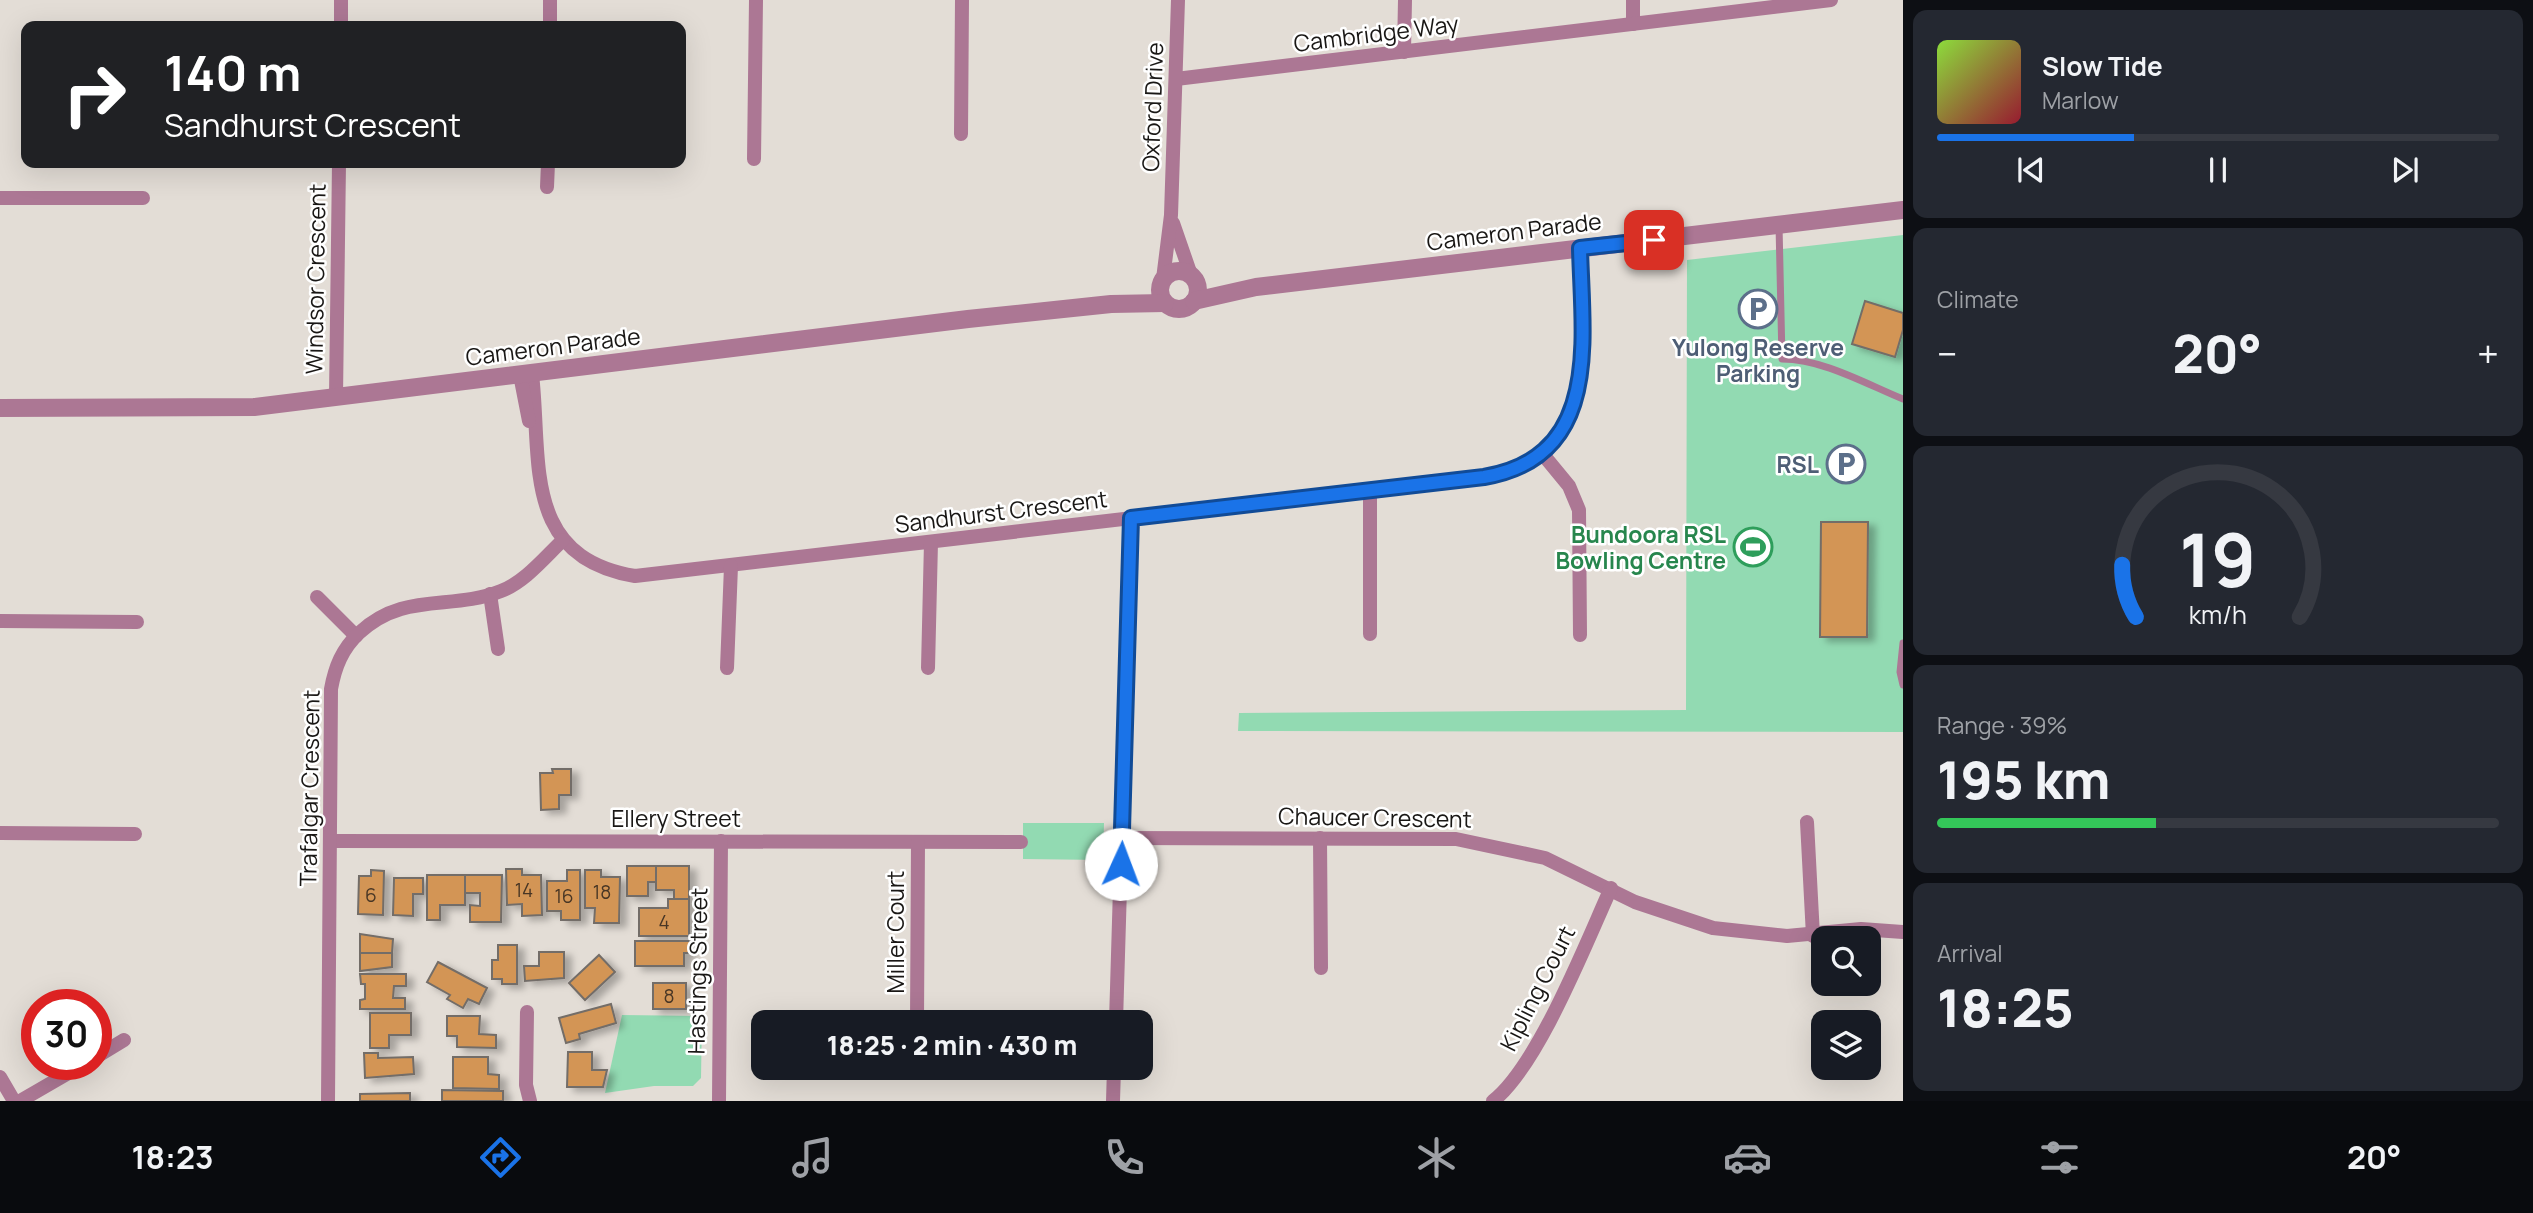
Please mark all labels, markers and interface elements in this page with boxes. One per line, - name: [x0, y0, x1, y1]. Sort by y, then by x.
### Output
- street label: Cambridge Way: [1292, 7, 1460, 59]
- text: 140 m: [164, 39, 301, 106]
- street label: Oxford Drive: [1134, 42, 1170, 172]
- text: Slow Tide: [2042, 48, 2163, 84]
- icon: right: [49, 49, 140, 140]
- text: Marlow: [2042, 84, 2119, 116]
- text: Sandhurst Crescent: [164, 103, 461, 147]
- icon: previous: [2012, 151, 2050, 189]
- icon: pause: [2199, 151, 2237, 189]
- icon: next: [2386, 151, 2424, 189]
- street label: Windsor Crescent: [297, 183, 333, 375]
- street label: Cameron Parade: [1425, 204, 1603, 258]
- pin: [1624, 210, 1684, 270]
- icon: arrive: [1635, 221, 1673, 259]
- text: Climate: [1937, 283, 2019, 315]
- parking icon: Yulong Reserve Parking: [1737, 288, 1779, 330]
- text: 20°: [2172, 318, 2262, 389]
- street label: Cameron Parade: [464, 319, 642, 373]
- text: −: [1937, 327, 1958, 379]
- text: +: [2477, 327, 2499, 379]
- place label: Yulong Reserve Parking: [1672, 331, 1844, 389]
- parking icon: RSL: [1825, 443, 1867, 485]
- place label: RSL: [1776, 448, 1819, 480]
- street label: Sandhurst Crescent: [893, 482, 1109, 540]
- text: 19: [2179, 509, 2257, 609]
- place label: Bundoora RSL Bowling Centre: [1556, 518, 1726, 576]
- sports icon: Bundoora RSL Bowling Centre: [1732, 526, 1774, 568]
- text: km/h: [2189, 596, 2247, 631]
- street label: Trafalgar Crescent: [291, 689, 327, 887]
- text: Range · 39%: [1937, 709, 2067, 741]
- text: 195 km: [1937, 744, 2110, 815]
- street label: Chaucer Crescent: [1278, 799, 1472, 835]
- street label: Ellery Street: [611, 802, 741, 834]
- position arrow: [1084, 827, 1158, 901]
- street label: Miller Court: [879, 870, 911, 994]
- house number: 14: [515, 877, 533, 903]
- house number: 18: [593, 879, 611, 905]
- house number: 6: [365, 882, 377, 908]
- house number: 16: [554, 883, 574, 909]
- street label: Hastings Street: [680, 887, 714, 1055]
- house number: 4: [658, 909, 670, 935]
- street label: Kipling Court: [1492, 920, 1582, 1056]
- map controls: [1811, 926, 1881, 1080]
- button: search: [1811, 926, 1881, 996]
- text: Arrival: [1937, 937, 2003, 969]
- text: 18:25: [1937, 972, 2074, 1043]
- house number: 8: [663, 983, 675, 1009]
- speed limit sign: 30: [21, 989, 112, 1080]
- button: layers: [1811, 1010, 1881, 1080]
- text: 18:25 · 2 min · 430 m: [827, 1027, 1077, 1063]
- icon: directions: [476, 1133, 525, 1182]
- icon: music: [788, 1133, 837, 1182]
- icon: phone: [1100, 1133, 1149, 1182]
- icon: climate: [1412, 1133, 1461, 1182]
- icon: car: [1723, 1133, 1772, 1182]
- icon: filters: [2035, 1133, 2084, 1182]
- text: 18:23: [131, 1135, 214, 1179]
- text: 20°: [2347, 1135, 2402, 1179]

